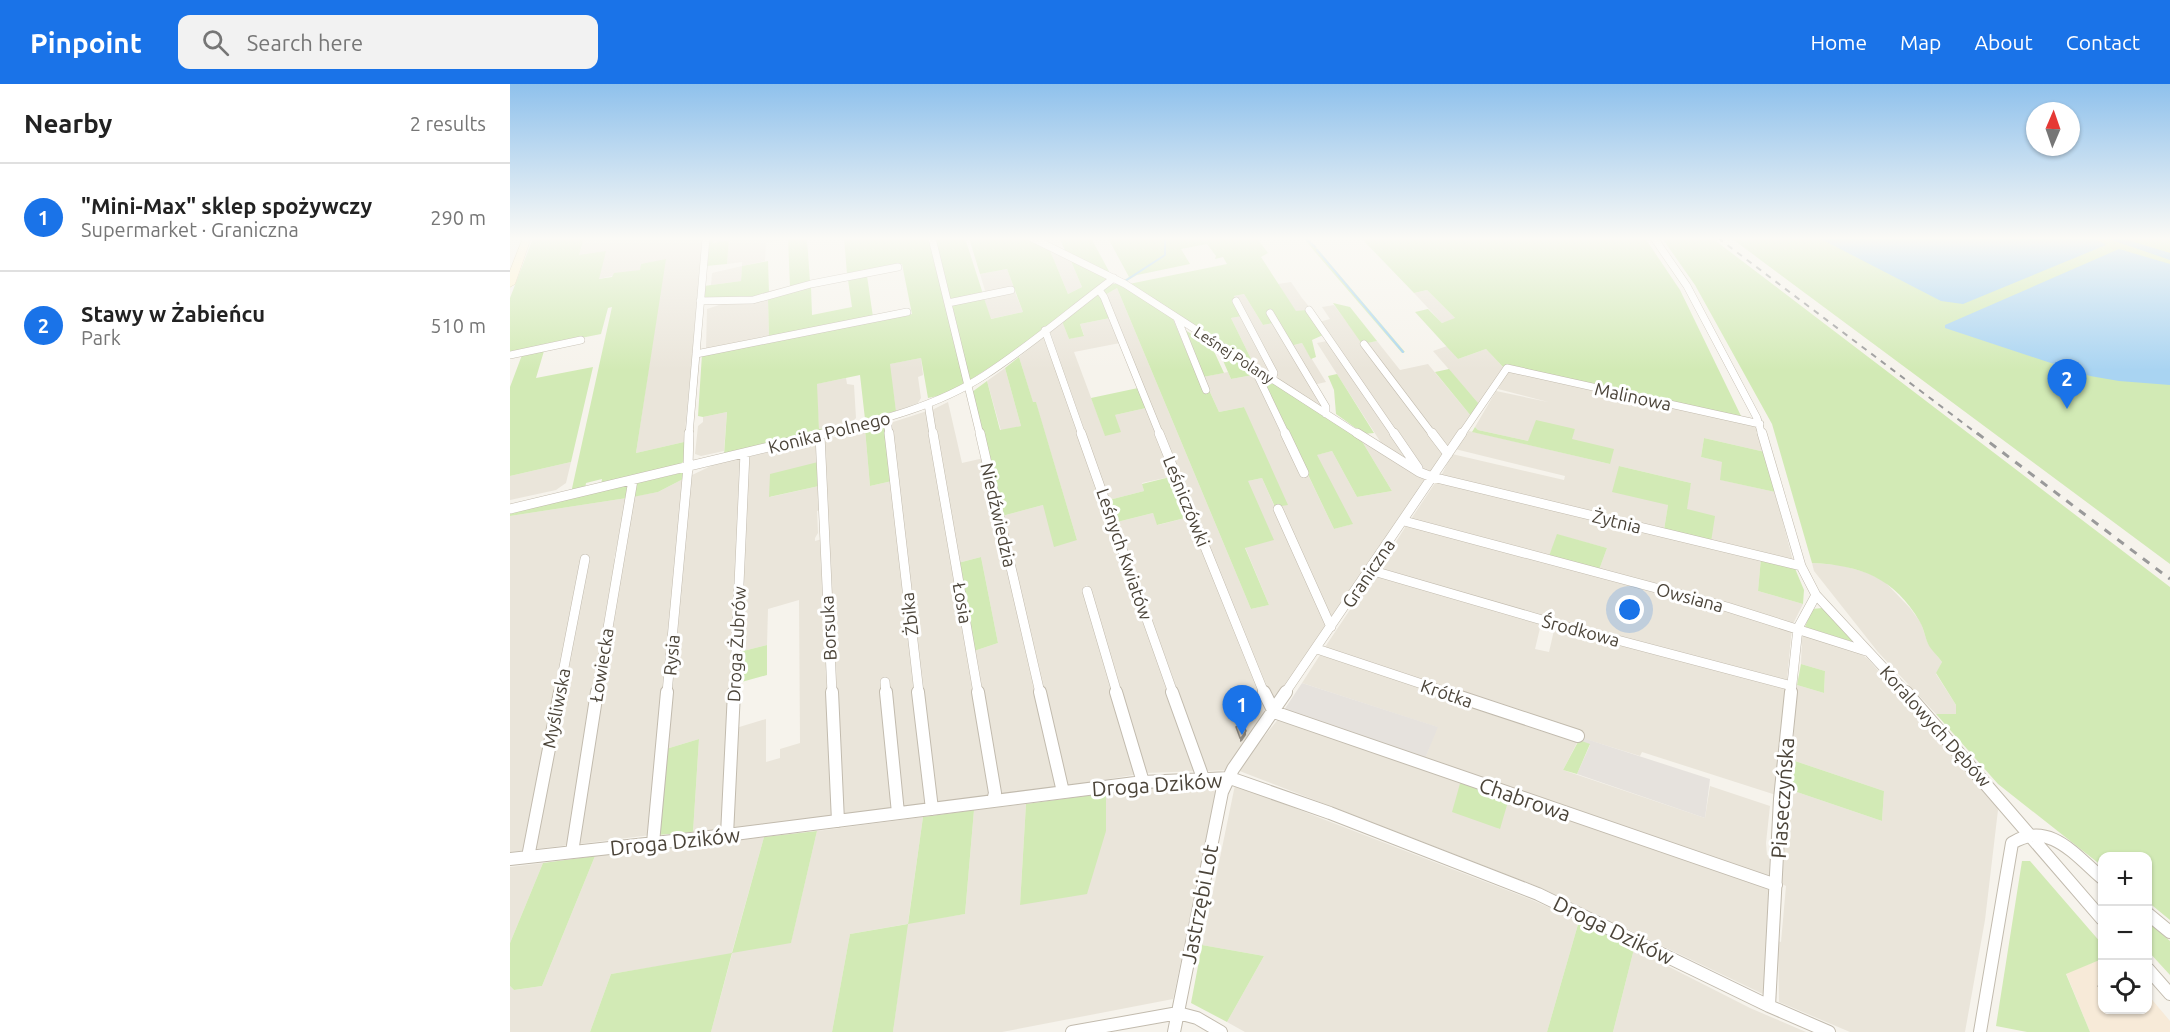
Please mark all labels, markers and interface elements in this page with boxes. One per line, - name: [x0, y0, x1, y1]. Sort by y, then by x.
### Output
- search box: [178, 15, 598, 69]
- icon: search: [199, 26, 232, 59]
- text: Pinpoint: [30, 27, 142, 58]
- text: Search here: [247, 30, 363, 55]
- text: Home: [1810, 30, 1867, 54]
- text: Map: [1900, 30, 1941, 54]
- text: About: [1974, 30, 2033, 54]
- text: Contact: [2066, 30, 2140, 54]
- north arrow: [2026, 102, 2080, 156]
- text: Nearby: [24, 109, 112, 138]
- text: 2 results: [410, 112, 486, 135]
- text: "Mini-Max" sklep spożywczy: [81, 193, 372, 218]
- text: 1: [38, 206, 49, 229]
- text: 290 m: [430, 206, 486, 229]
- text: Supermarket · Graniczna: [81, 218, 299, 241]
- text: Stawy w Żabieńcu: [81, 301, 265, 326]
- text: 2: [38, 314, 49, 337]
- text: 510 m: [430, 314, 486, 337]
- street label: Leśnej Polany: [1191, 323, 1277, 387]
- text: Park: [81, 326, 121, 349]
- pin: 2: [2048, 360, 2086, 409]
- street label: Malinowa: [1593, 378, 1673, 414]
- street label: Konika Polnego: [766, 407, 892, 457]
- street label: Leśniczówki: [1160, 453, 1214, 549]
- street label: Niedźwiedzia: [977, 461, 1021, 569]
- street label: Leśnych Kwiatów: [1093, 486, 1157, 622]
- street label: Żytnia: [1590, 505, 1644, 537]
- street label: Graniczna: [1338, 535, 1398, 611]
- street label: Owsiana: [1654, 578, 1726, 616]
- street label: Łosia: [950, 581, 976, 625]
- street label: Droga Żubrów: [723, 586, 749, 702]
- street label: Żbika: [896, 591, 922, 637]
- street label: Borsuka: [816, 595, 840, 661]
- your location: [1615, 595, 1644, 624]
- street label: Środkowa: [1540, 609, 1622, 650]
- street label: Łowiecka: [585, 626, 617, 704]
- street label: Rysia: [659, 634, 683, 676]
- street label: Koralowych Dębów: [1876, 661, 1996, 791]
- street label: Myśliwska: [538, 666, 574, 750]
- street label: Krótka: [1418, 675, 1476, 711]
- pin: 1: [1222, 686, 1262, 735]
- street label: Piaseczyńska: [1766, 737, 1798, 859]
- street label: Droga Dzików: [1091, 767, 1223, 801]
- street label: Chabrowa: [1476, 772, 1574, 826]
- street label: Droga Dzików: [609, 822, 741, 860]
- street label: Jastrzębi Lot: [1176, 842, 1222, 966]
- map controls: [2098, 852, 2152, 1014]
- button: +: [2098, 852, 2152, 906]
- street label: Droga Dzików: [1550, 890, 1678, 970]
- button: −: [2098, 906, 2152, 960]
- button: locate: [2098, 960, 2152, 1014]

